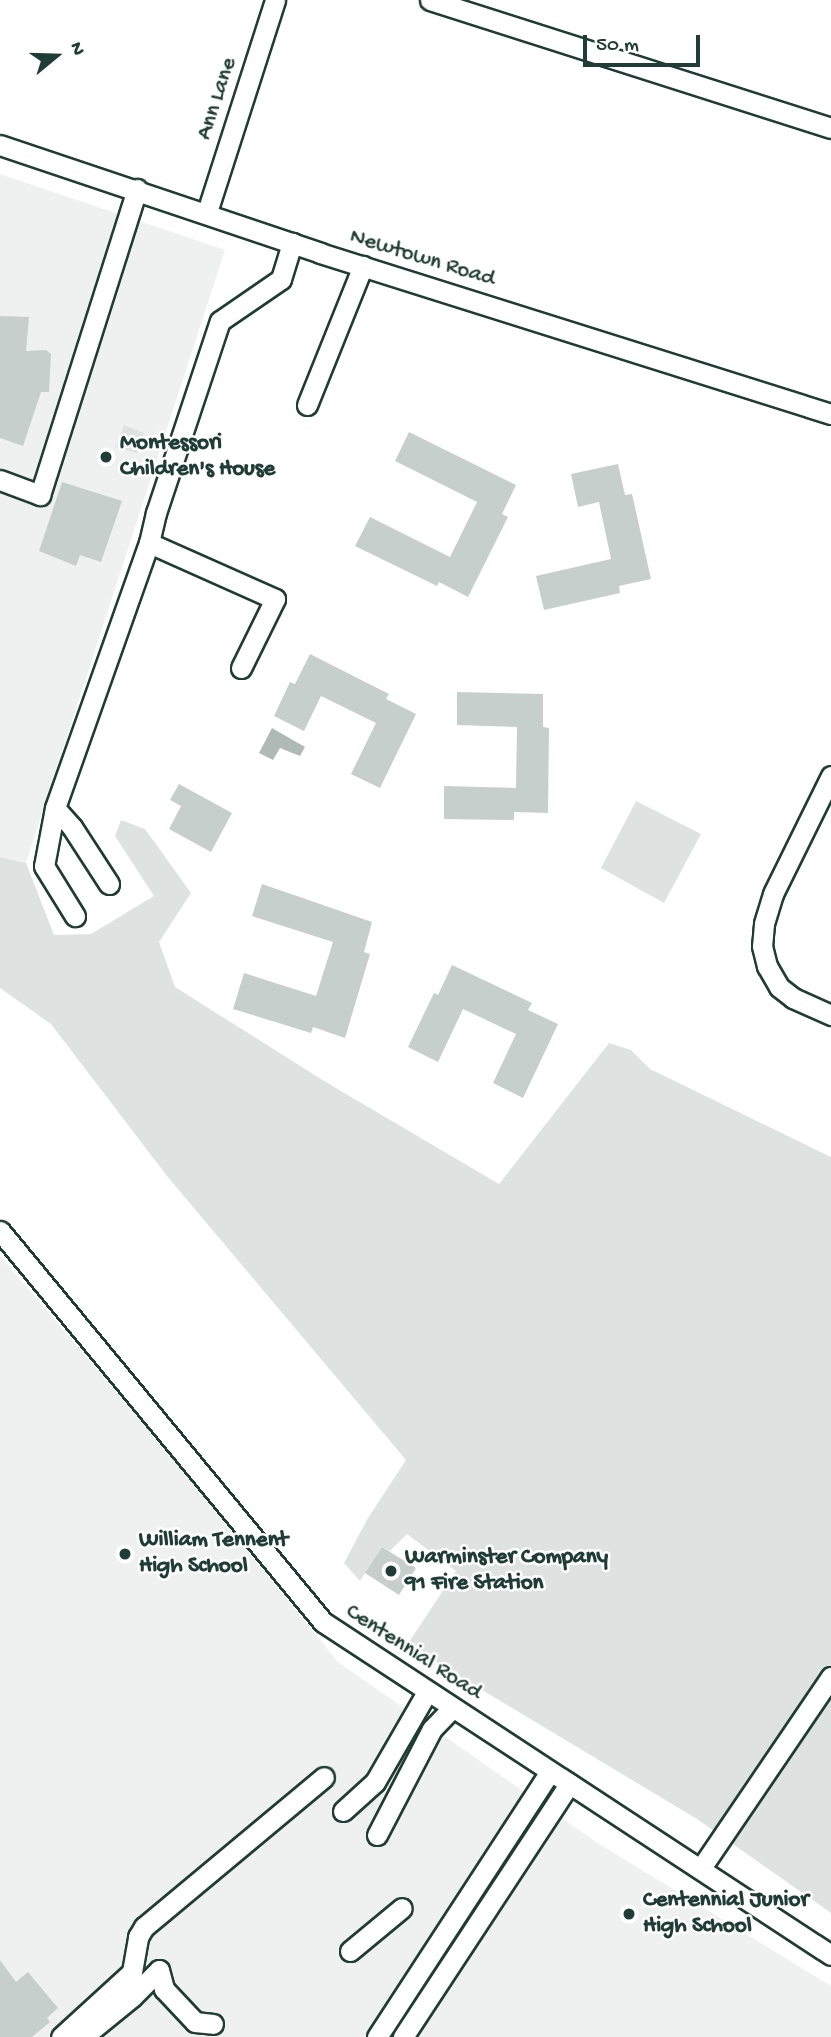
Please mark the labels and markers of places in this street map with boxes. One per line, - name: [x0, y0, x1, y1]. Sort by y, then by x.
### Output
- place label: Montessori Children's House: [120, 430, 275, 484]
- marker: Montessori Children's House: [98, 449, 114, 465]
- place label: William Tennent High School: [139, 1527, 288, 1581]
- place label: Warminster Company 91 Fire Station: [405, 1544, 608, 1598]
- marker: William Tennent High School: [117, 1546, 133, 1562]
- marker: Warminster Company 91 Fire Station: [383, 1563, 399, 1579]
- place label: Centennial Junior High School: [643, 1887, 809, 1941]
- marker: Centennial Junior High School: [621, 1906, 637, 1922]

